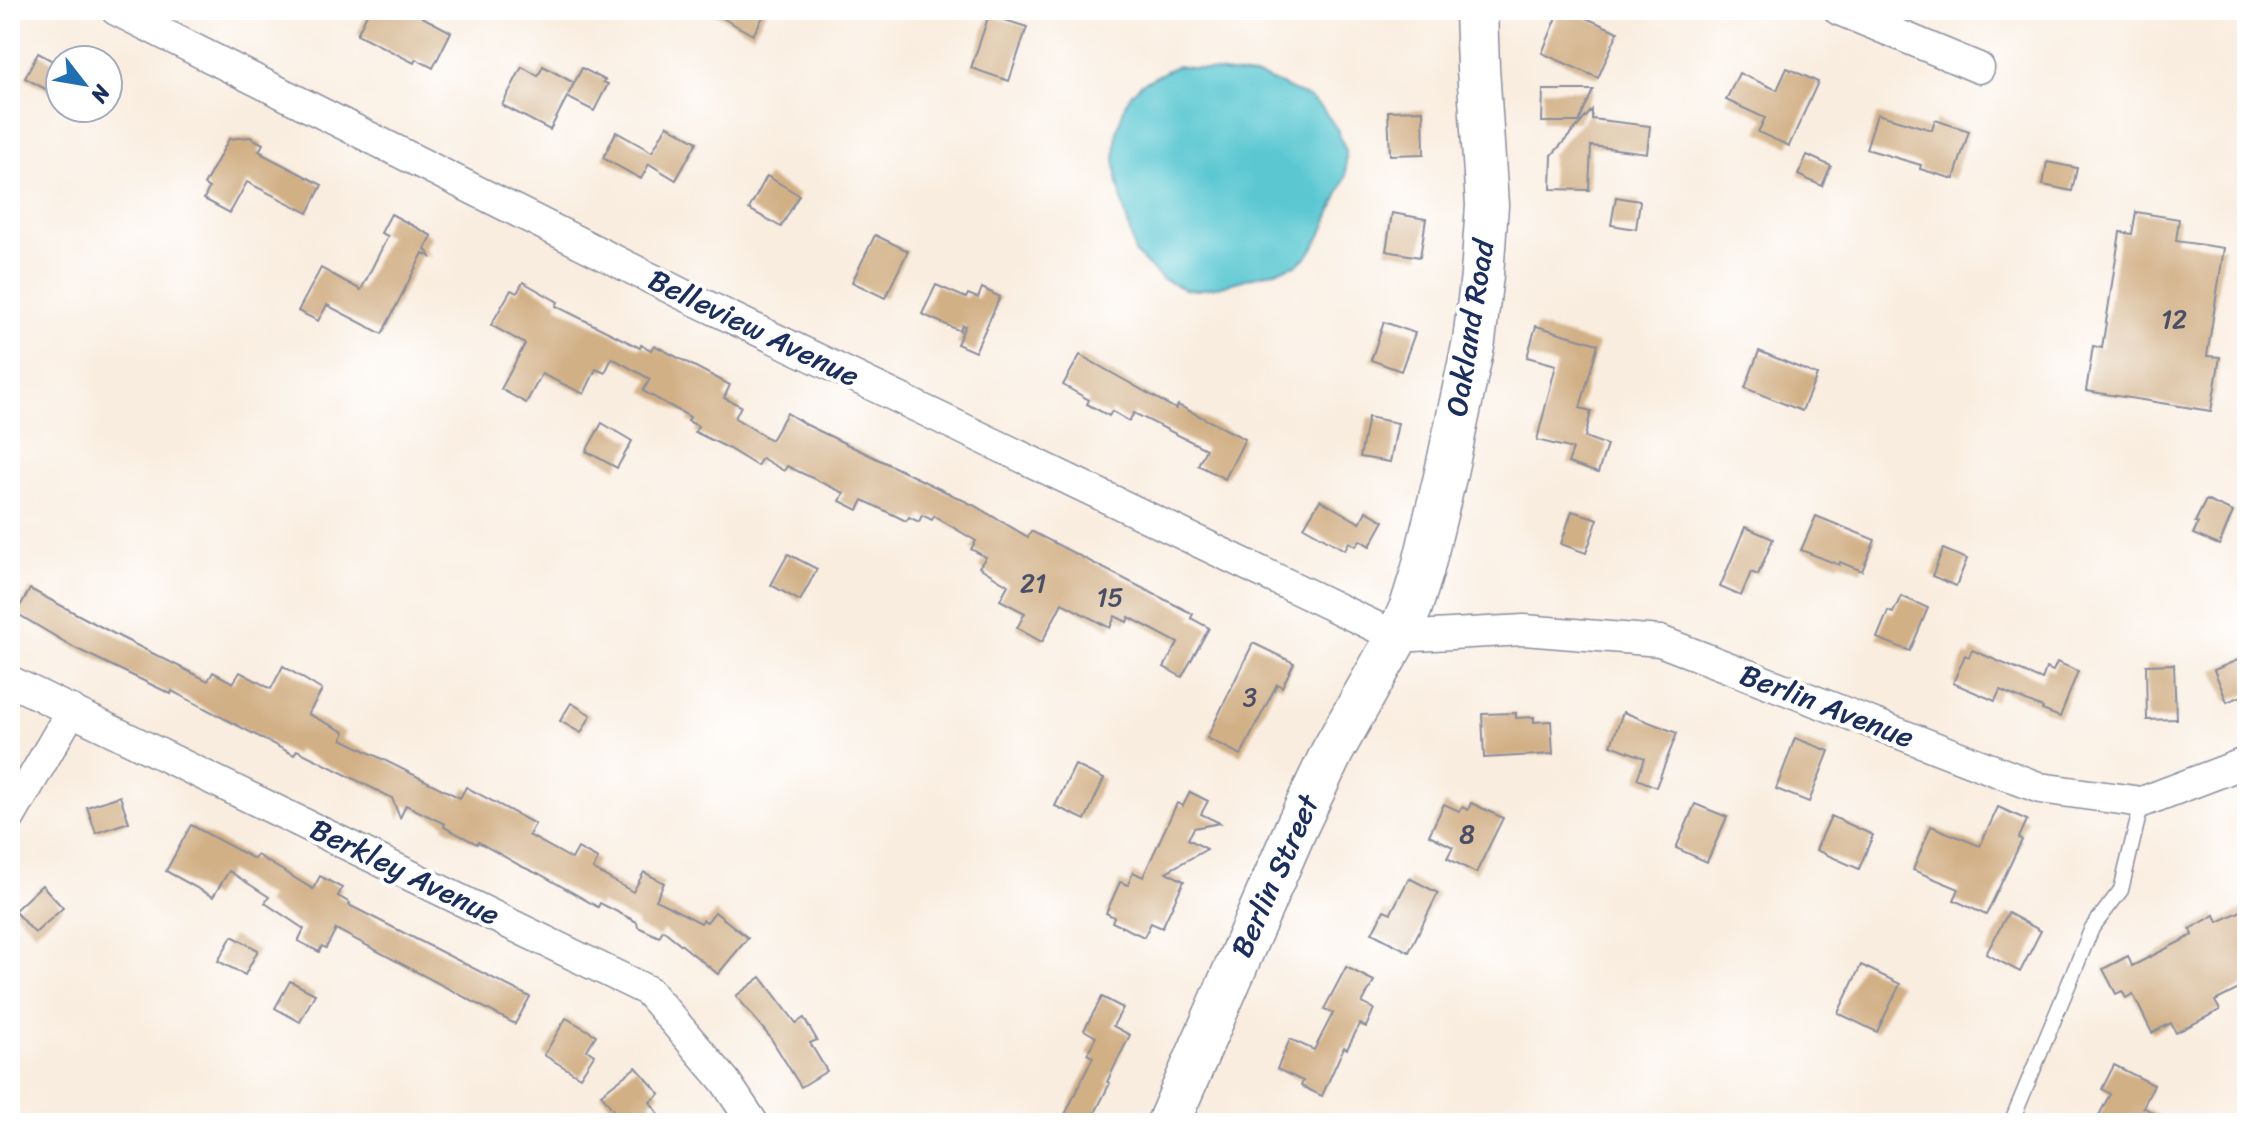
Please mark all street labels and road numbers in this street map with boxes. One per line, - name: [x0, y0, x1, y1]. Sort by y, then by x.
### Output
- street label: Oakland Road: [1429, 234, 1511, 420]
- street label: Belleview Avenue: [639, 253, 869, 403]
- street label: Berlin Avenue: [1732, 648, 1922, 764]
- street label: Berlin Street: [1215, 784, 1336, 966]
- street label: Berkley Avenue: [301, 803, 509, 941]

